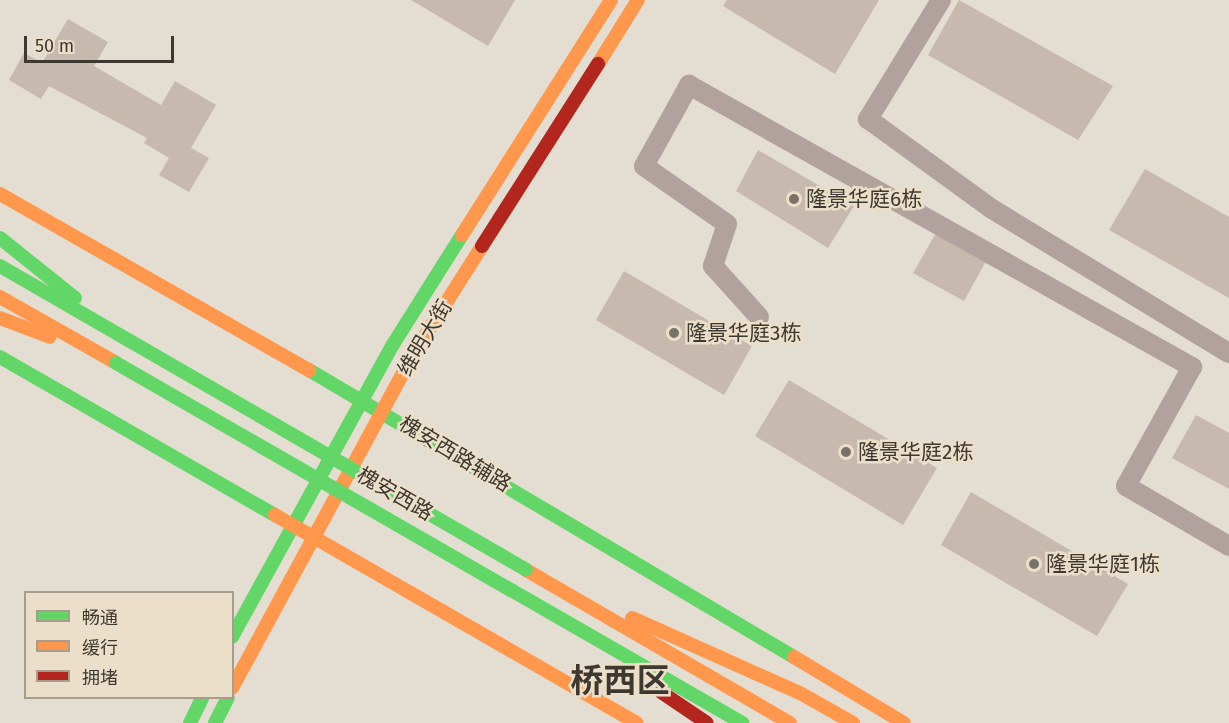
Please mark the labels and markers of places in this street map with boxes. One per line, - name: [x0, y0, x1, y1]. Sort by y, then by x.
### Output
- place label: 隆景华庭6栋: [806, 186, 922, 212]
- marker: 隆景华庭6栋: [787, 192, 801, 206]
- place label: 隆景华庭3栋: [686, 320, 801, 346]
- marker: 隆景华庭3栋: [667, 326, 681, 340]
- place label: 隆景华庭2栋: [858, 439, 973, 465]
- marker: 隆景华庭2栋: [839, 445, 853, 459]
- place label: 隆景华庭1栋: [1046, 551, 1160, 577]
- marker: 隆景华庭1栋: [1027, 557, 1041, 571]

